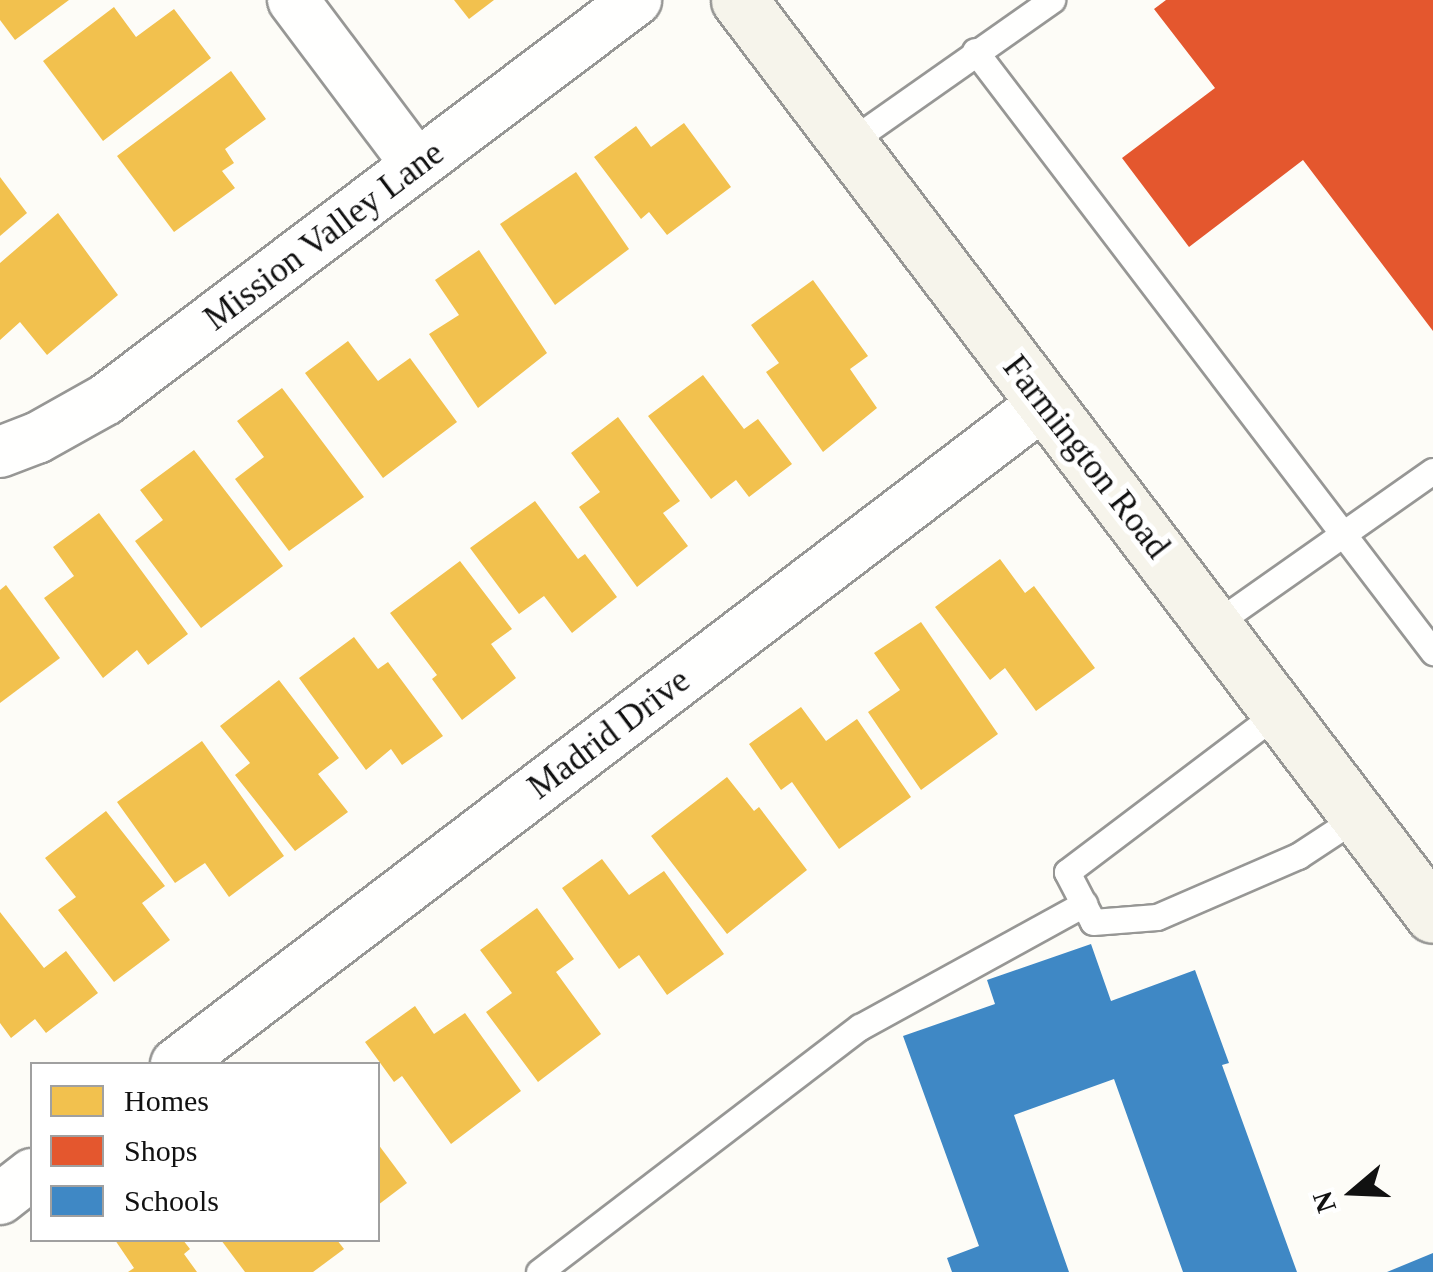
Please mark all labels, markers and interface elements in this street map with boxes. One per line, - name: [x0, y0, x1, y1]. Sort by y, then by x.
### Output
- street label: Mission Valley Lane: [196, 132, 452, 340]
- street label: Farmington Road: [994, 347, 1178, 567]
- street label: Madrid Drive: [520, 660, 698, 808]
- legend: [30, 1062, 380, 1242]
- text: Homes: [124, 1084, 209, 1117]
- text: Shops: [124, 1134, 197, 1167]
- north arrow: [1303, 1142, 1403, 1242]
- text: Schools: [124, 1184, 219, 1217]
- text: N: [1306, 1187, 1342, 1217]

